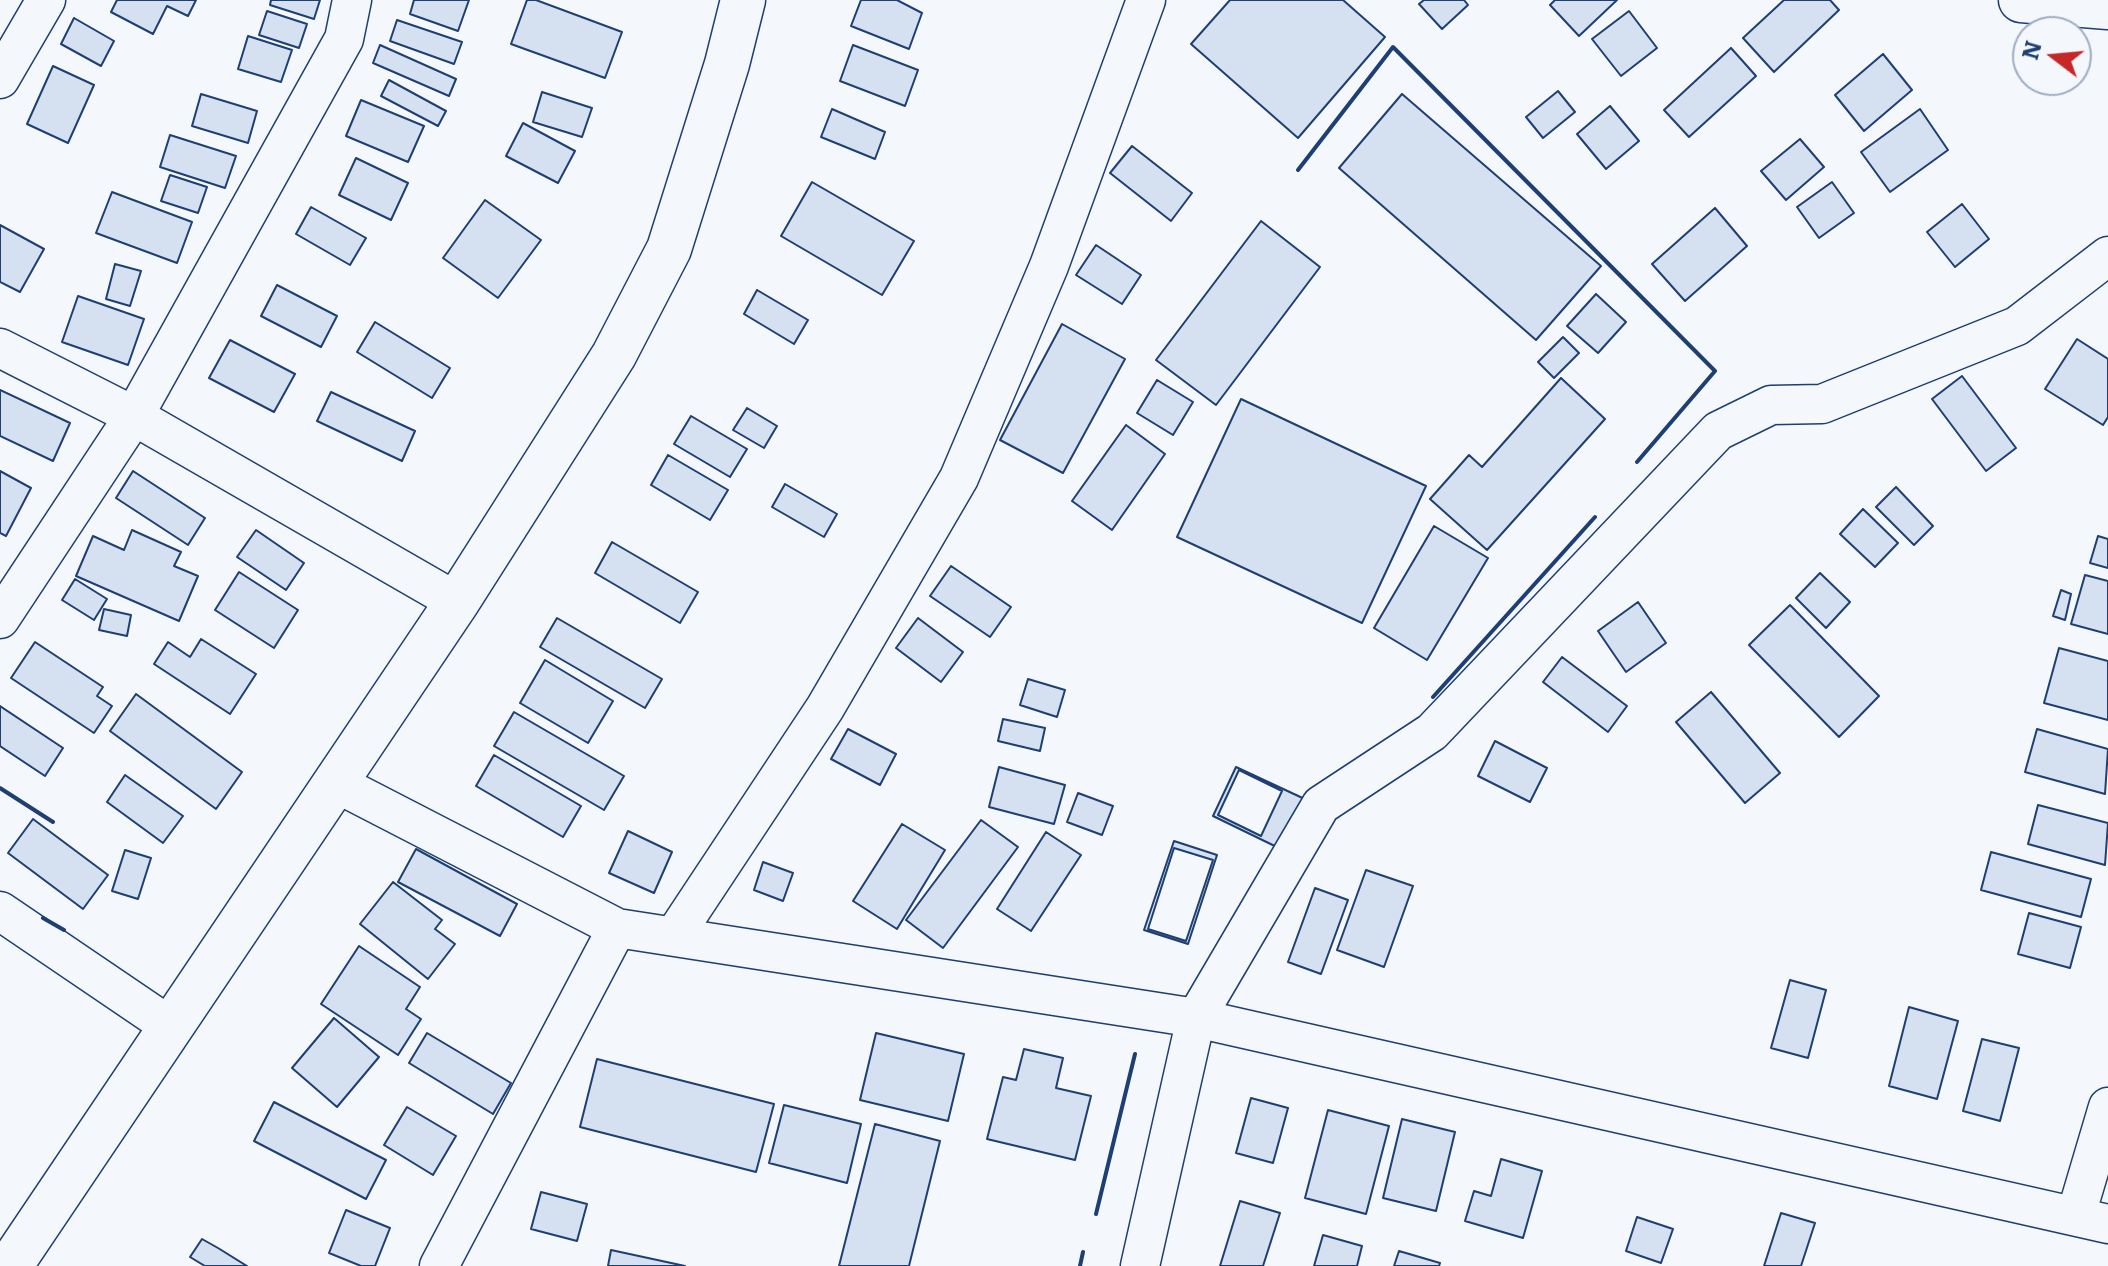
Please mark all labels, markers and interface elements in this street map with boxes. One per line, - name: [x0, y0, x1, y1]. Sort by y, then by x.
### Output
- north arrow: [2012, 16, 2092, 96]
- text: N: [2012, 36, 2049, 63]

